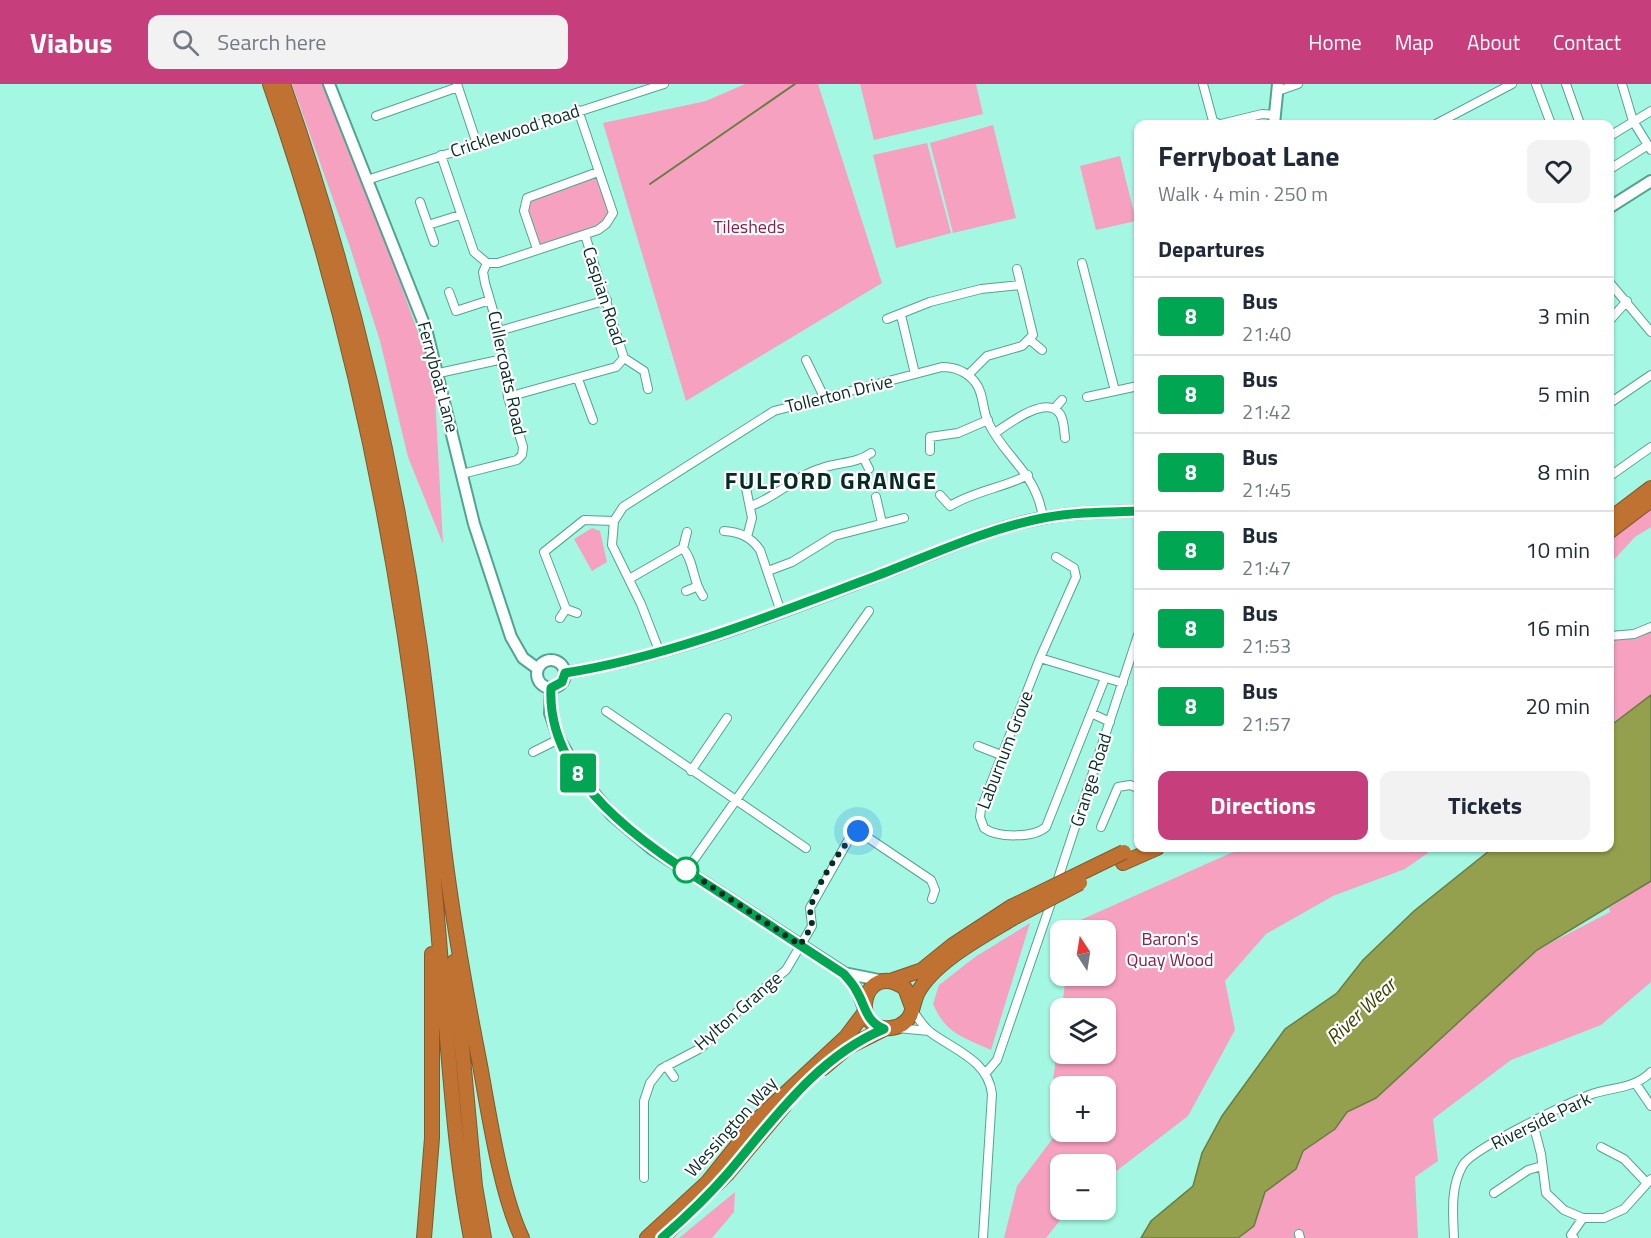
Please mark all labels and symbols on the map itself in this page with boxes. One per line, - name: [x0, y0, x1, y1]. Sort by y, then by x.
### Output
- street label: Cricklewood Road: [447, 97, 583, 164]
- park label: Tilesheds: [713, 213, 785, 240]
- street label: Caspian Road: [576, 243, 633, 349]
- street label: Cullercoats Road: [481, 308, 534, 438]
- street label: Ferryboat Lane: [411, 318, 466, 435]
- street label: Tollerton Drive: [782, 367, 895, 420]
- district label: FULFORD GRANGE: [724, 462, 938, 498]
- street label: Laburnum Grove: [969, 687, 1040, 813]
- street label: Grange Road: [1063, 729, 1118, 830]
- line badge: 8: [558, 754, 598, 792]
- your location: [843, 816, 873, 846]
- unlabelled marker: [673, 857, 699, 883]
- north arrow: [1050, 920, 1116, 986]
- park label: Baron's Quay Wood: [1126, 925, 1214, 973]
- street label: Hylton Grange: [688, 965, 788, 1056]
- water label: River Wear: [1319, 968, 1405, 1051]
- street label: Wessington Way: [678, 1070, 783, 1183]
- street label: Riverside Park: [1486, 1085, 1596, 1156]

